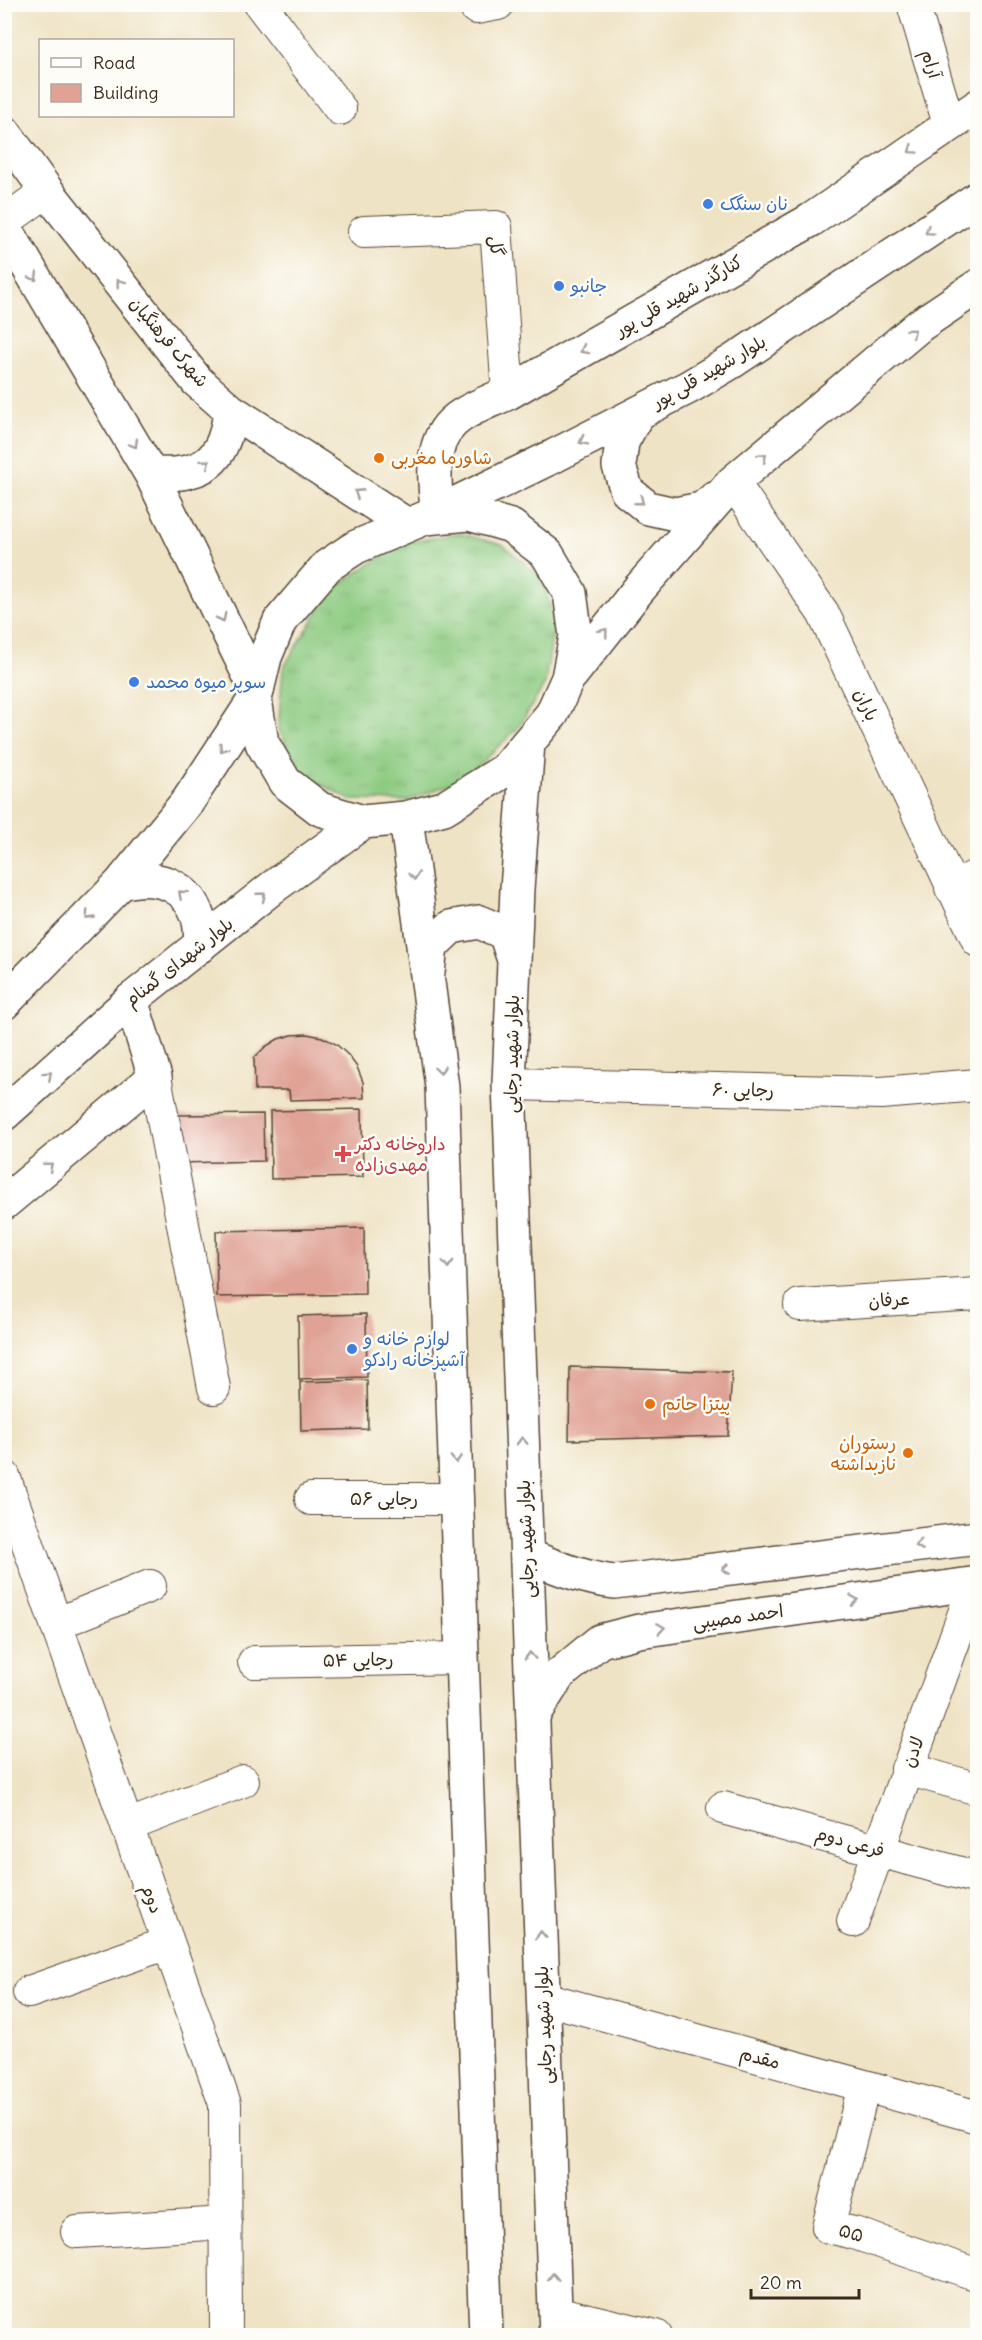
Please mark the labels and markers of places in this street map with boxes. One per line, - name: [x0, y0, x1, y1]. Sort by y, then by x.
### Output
- place label: نان سنگک: [720, 192, 788, 215]
- marker: نان سنگک: [701, 197, 715, 211]
- place label: جانبو: [569, 274, 607, 297]
- marker: جانبو: [552, 279, 566, 293]
- place label: شاورما مغربی: [391, 446, 492, 469]
- marker: شاورما مغربی: [372, 451, 386, 465]
- place label: سوپر میوه محمد: [146, 670, 266, 694]
- marker: سوپر میوه محمد: [127, 675, 141, 689]
- place label: داروخانه دکتر مهدی‌زاده: [353, 1132, 446, 1176]
- marker: داروخانه دکتر مهدی‌زاده: [336, 1147, 350, 1161]
- place label: لوازم خانه و آشپزخانه رادکو: [362, 1327, 466, 1372]
- marker: لوازم خانه و آشپزخانه رادکو: [345, 1342, 359, 1356]
- place label: پیتزا حاتم: [662, 1392, 730, 1418]
- marker: پیتزا حاتم: [643, 1397, 657, 1411]
- place label: رستوران نازبداشته: [831, 1431, 896, 1475]
- marker: رستوران نازبداشته: [901, 1446, 915, 1460]

